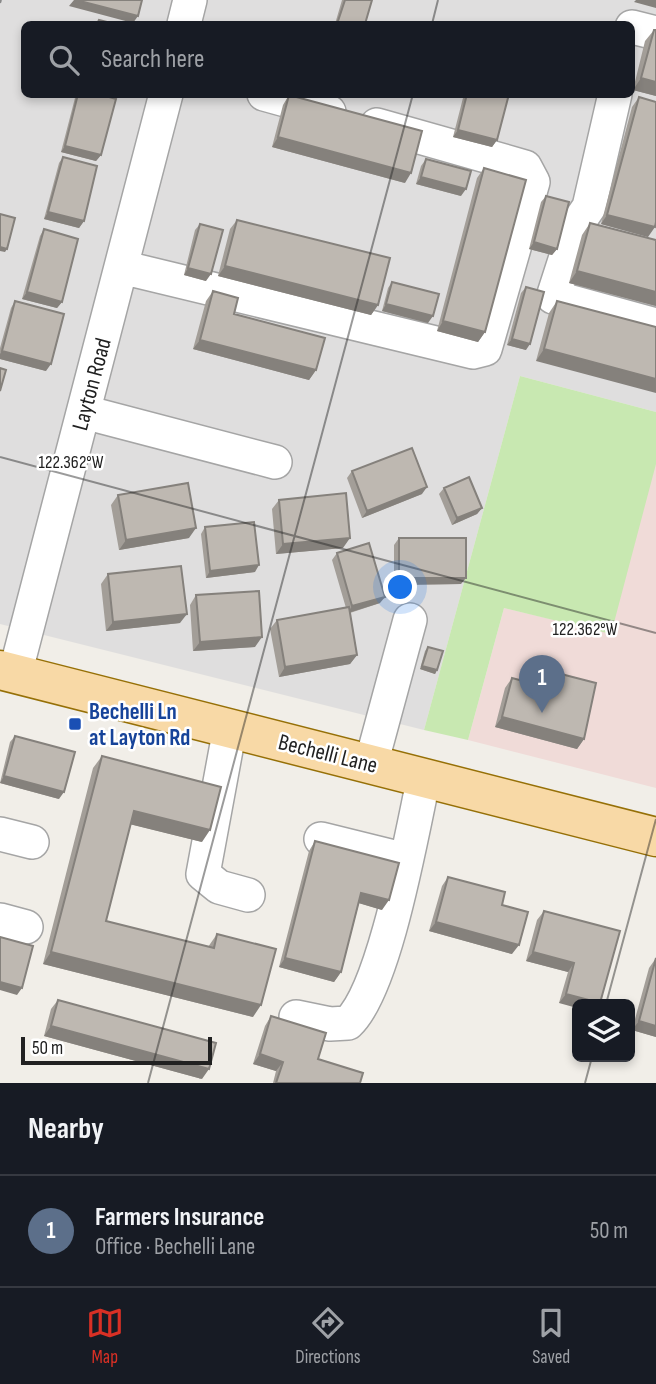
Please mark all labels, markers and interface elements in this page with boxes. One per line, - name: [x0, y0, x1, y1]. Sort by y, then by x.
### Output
- search box: [21, 21, 635, 98]
- icon: search: [45, 41, 83, 79]
- text: Search here: [101, 44, 204, 75]
- street label: Layton Road: [66, 335, 118, 434]
- text: 122.362°W: [39, 452, 104, 473]
- your location: [383, 570, 417, 604]
- text: 122.362°W: [553, 619, 618, 640]
- pin: 1: [519, 655, 565, 713]
- place label: Bechelli Ln at Layton Rd: [89, 698, 190, 752]
- marker: Bechelli Ln at Layton Rd: [67, 716, 83, 732]
- street label: Bechelli Lane: [275, 728, 380, 780]
- map controls: [572, 999, 635, 1062]
- button: layers: [572, 999, 635, 1062]
- scale bar: [21, 1034, 212, 1066]
- text: 50 m: [32, 1037, 63, 1060]
- text: Nearby: [28, 1111, 104, 1147]
- text: Farmers Insurance: [95, 1202, 264, 1233]
- text: 1: [46, 1217, 56, 1245]
- text: 50 m: [590, 1217, 628, 1245]
- text: Office · Bechelli Lane: [95, 1233, 255, 1261]
- tab: Map: [86, 1304, 124, 1369]
- tab: Directions: [295, 1304, 361, 1369]
- tab: Saved: [532, 1304, 570, 1369]

